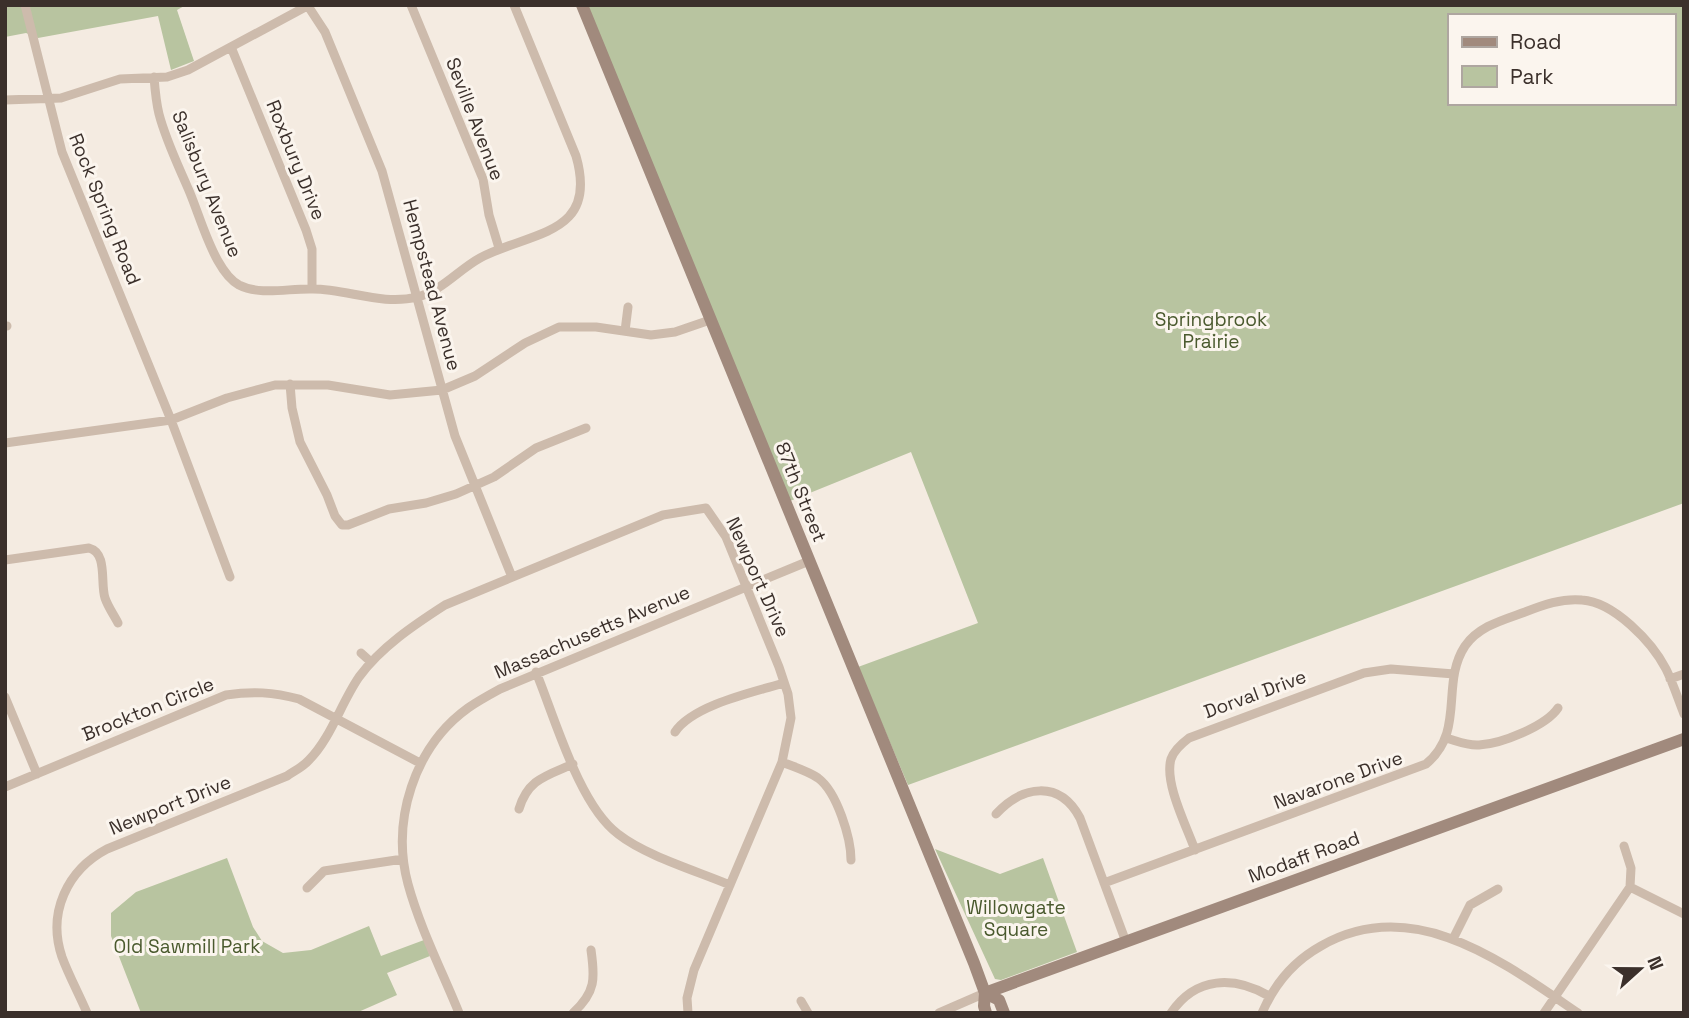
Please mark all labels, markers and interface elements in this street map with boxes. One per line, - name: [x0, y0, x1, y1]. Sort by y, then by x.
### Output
- legend: [1448, 14, 1675, 105]
- text: Road: [1510, 28, 1562, 55]
- street label: Seville Avenue: [440, 54, 510, 184]
- text: Park: [1510, 63, 1554, 90]
- street label: Roxbury Drive: [261, 96, 331, 224]
- street label: Salisbury Avenue: [166, 107, 248, 261]
- street label: Rock Spring Road: [63, 130, 147, 288]
- street label: Hempstead Avenue: [397, 197, 467, 373]
- park label: Springbrook Prairie: [1155, 307, 1267, 354]
- street label: 87th Street: [770, 438, 832, 546]
- street label: Newport Drive: [720, 513, 796, 641]
- street label: Massachusetts Avenue: [490, 579, 694, 685]
- street label: Dorval Drive: [1200, 664, 1310, 724]
- street label: Brockton Circle: [78, 671, 218, 747]
- street label: Navarone Drive: [1270, 745, 1406, 815]
- street label: Newport Drive: [105, 769, 235, 841]
- street label: Modaff Road: [1245, 825, 1363, 889]
- park label: Willowgate Square: [966, 895, 1066, 942]
- park label: Old Sawmill Park: [114, 934, 260, 959]
- north arrow: [1605, 934, 1675, 1004]
- text: N: [1641, 953, 1669, 974]

